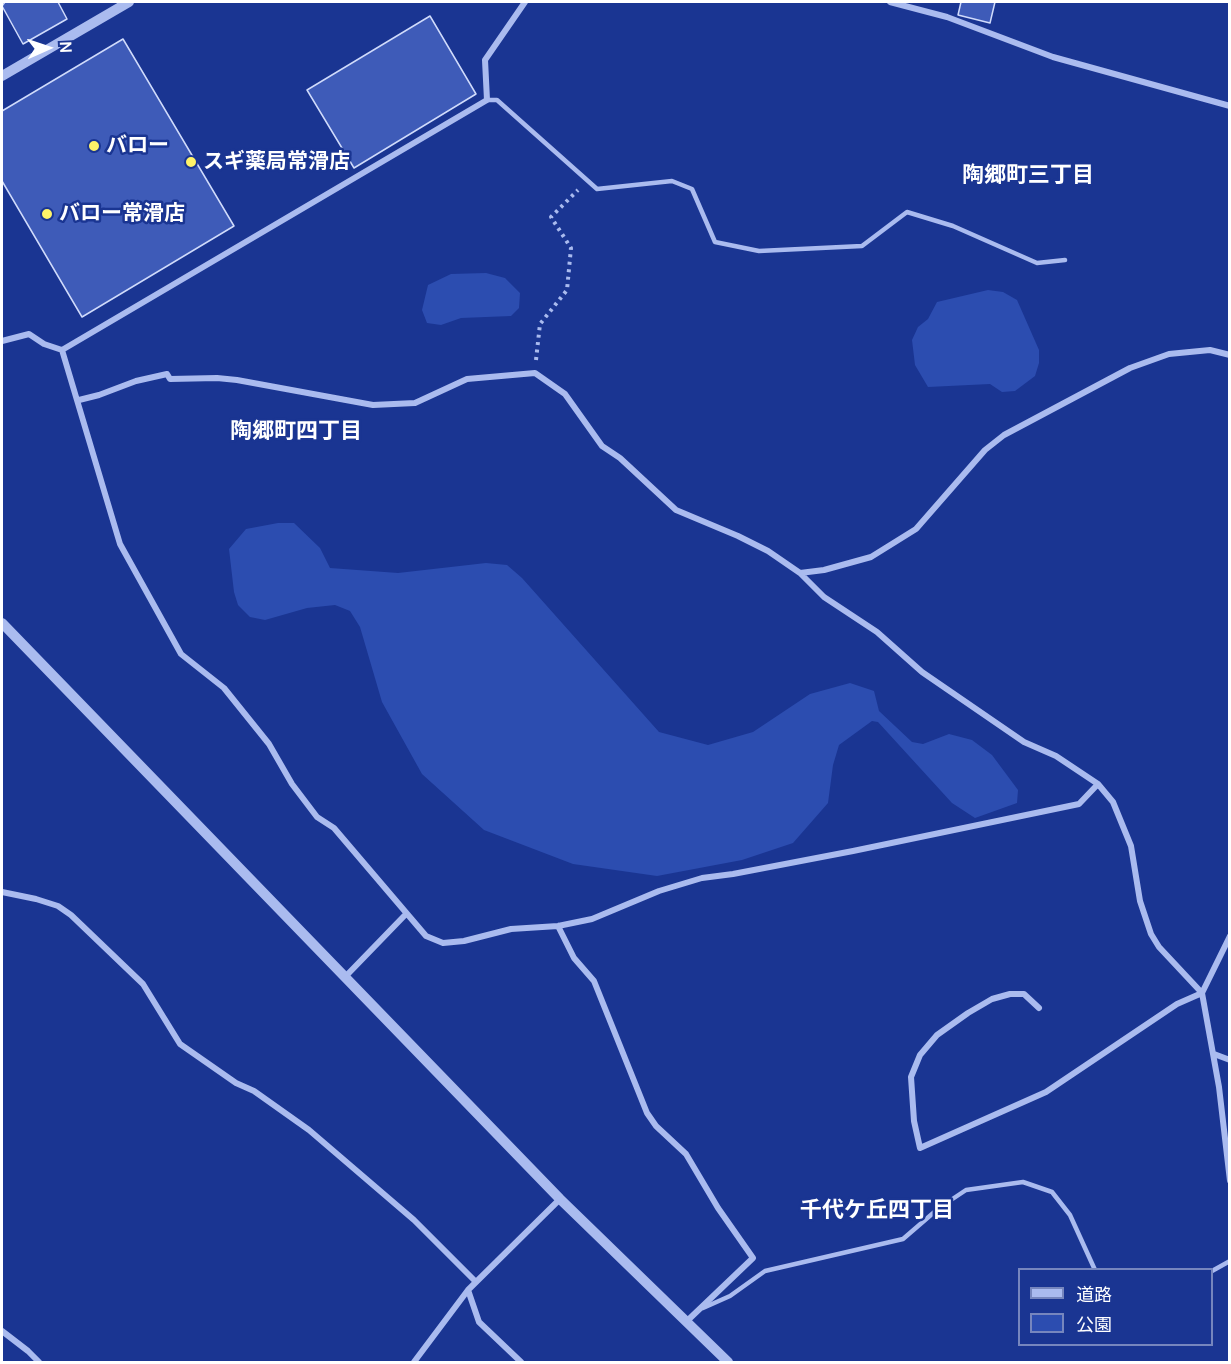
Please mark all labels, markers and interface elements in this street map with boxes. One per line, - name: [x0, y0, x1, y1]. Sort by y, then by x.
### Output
- north arrow: [18, 18, 78, 78]
- text: N: [55, 41, 77, 53]
- place label: バロー: [106, 133, 169, 159]
- marker: バロー: [87, 139, 101, 153]
- place label: スギ薬局常滑店: [203, 149, 350, 175]
- marker: スギ薬局常滑店: [184, 155, 198, 169]
- district label: 陶郷町三丁目: [962, 163, 1094, 189]
- place label: バロー常滑店: [59, 201, 185, 227]
- marker: バロー常滑店: [40, 207, 54, 221]
- district label: 陶郷町四丁目: [230, 419, 362, 445]
- district label: 千代ケ丘四丁目: [800, 1198, 954, 1224]
- legend: [1018, 1268, 1213, 1346]
- text: 道路: [1076, 1282, 1112, 1306]
- text: 公園: [1076, 1312, 1112, 1336]

